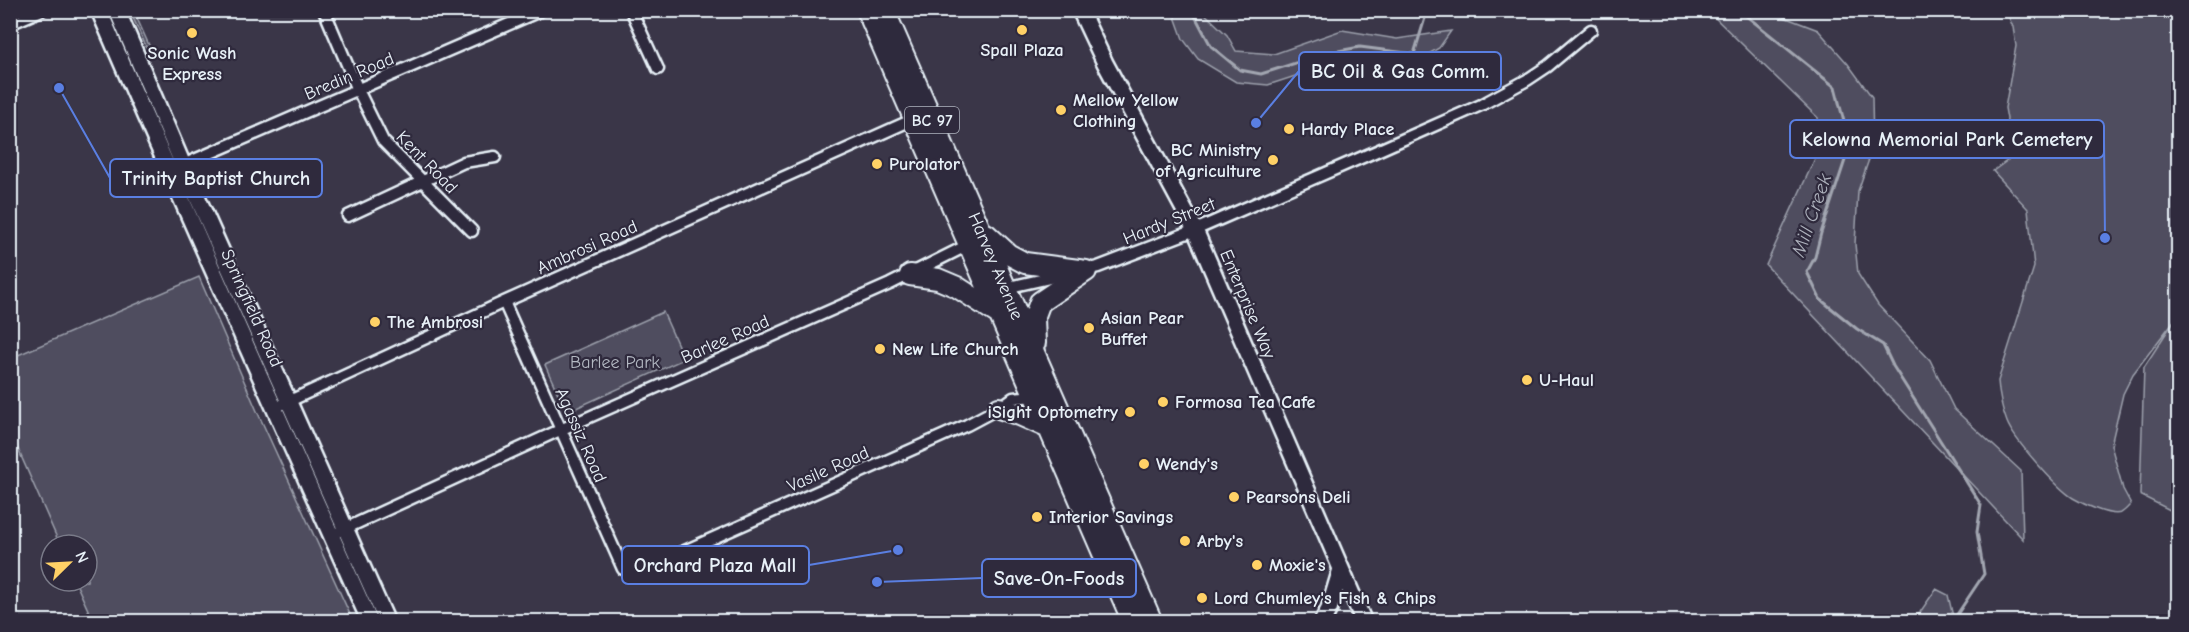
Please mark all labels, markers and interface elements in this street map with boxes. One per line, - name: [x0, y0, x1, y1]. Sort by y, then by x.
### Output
- marker: Spall Plaza: [1015, 23, 1029, 37]
- marker: Sonic Wash Express: [185, 26, 199, 40]
- place label: Spall Plaza: [980, 40, 1064, 61]
- place label: Sonic Wash Express: [148, 43, 236, 85]
- street label: Bredin Road: [301, 48, 397, 105]
- callout: BC Oil & Gas Comm.: [1299, 52, 1501, 90]
- text: BC Oil & Gas Comm.: [1311, 60, 1489, 83]
- place label: Mellow Yellow Clothing: [1073, 90, 1179, 132]
- marker: Mellow Yellow Clothing: [1054, 103, 1068, 117]
- road number: BC 97: [905, 107, 959, 133]
- place label: Hardy Place: [1301, 119, 1395, 140]
- callout: Kelowna Memorial Park Cemetery: [1790, 120, 2104, 158]
- marker: Hardy Place: [1282, 122, 1296, 136]
- street label: Kent Road: [392, 127, 462, 198]
- text: Kelowna Memorial Park Cemetery: [1802, 128, 2093, 151]
- place label: BC Ministry of Agriculture: [1155, 140, 1262, 182]
- marker: BC Ministry of Agriculture: [1266, 153, 1280, 167]
- place label: Purolator: [889, 154, 961, 175]
- marker: Purolator: [870, 157, 884, 171]
- callout: Trinity Baptist Church: [110, 159, 322, 197]
- text: Trinity Baptist Church: [122, 167, 310, 190]
- water label: Mill Creek: [1786, 170, 1836, 261]
- street label: Hardy Street: [1120, 193, 1219, 249]
- street label: Harvey Avenue: [964, 209, 1028, 323]
- street label: Ambrosi Road: [534, 216, 641, 279]
- street label: Springfield Road: [216, 246, 287, 370]
- street label: Enterprise Way: [1215, 246, 1280, 363]
- place label: Asian Pear Buffet: [1101, 308, 1184, 350]
- street label: Barlee Road: [678, 311, 773, 368]
- place label: The Ambrosi: [387, 312, 483, 333]
- marker: The Ambrosi: [368, 315, 382, 329]
- marker: Asian Pear Buffet: [1082, 321, 1096, 335]
- place label: New Life Church: [892, 339, 1019, 360]
- marker: New Life Church: [873, 342, 887, 356]
- park label: Barlee Park: [570, 352, 660, 373]
- place label: U-Haul: [1539, 370, 1594, 391]
- marker: U-Haul: [1520, 373, 1534, 387]
- street label: Agassiz Road: [550, 385, 611, 486]
- place label: Formosa Tea Cafe: [1175, 392, 1316, 413]
- marker: Formosa Tea Cafe: [1156, 395, 1170, 409]
- place label: iSight Optometry: [988, 402, 1119, 423]
- marker: iSight Optometry: [1123, 405, 1137, 419]
- street label: Vasile Road: [784, 442, 872, 497]
- place label: Wendy's: [1156, 454, 1218, 475]
- marker: Wendy's: [1137, 457, 1151, 471]
- place label: Pearsons Deli: [1246, 487, 1351, 508]
- marker: Pearsons Deli: [1227, 490, 1241, 504]
- place label: Interior Savings: [1049, 507, 1174, 528]
- marker: Interior Savings: [1030, 510, 1044, 524]
- place label: Arby's: [1197, 531, 1243, 552]
- north arrow: [39, 533, 99, 593]
- marker: Arby's: [1178, 534, 1192, 548]
- callout: Orchard Plaza Mall: [622, 546, 809, 584]
- text: N: [71, 549, 92, 566]
- text: Orchard Plaza Mall: [634, 554, 796, 577]
- place label: Moxie's: [1269, 555, 1326, 576]
- marker: Moxie's: [1250, 558, 1264, 572]
- callout: Save-On-Foods: [982, 559, 1136, 597]
- text: Save-On-Foods: [994, 567, 1124, 590]
- place label: Lord Chumley's Fish & Chips: [1214, 588, 1436, 609]
- marker: Lord Chumley's Fish & Chips: [1195, 591, 1209, 605]

